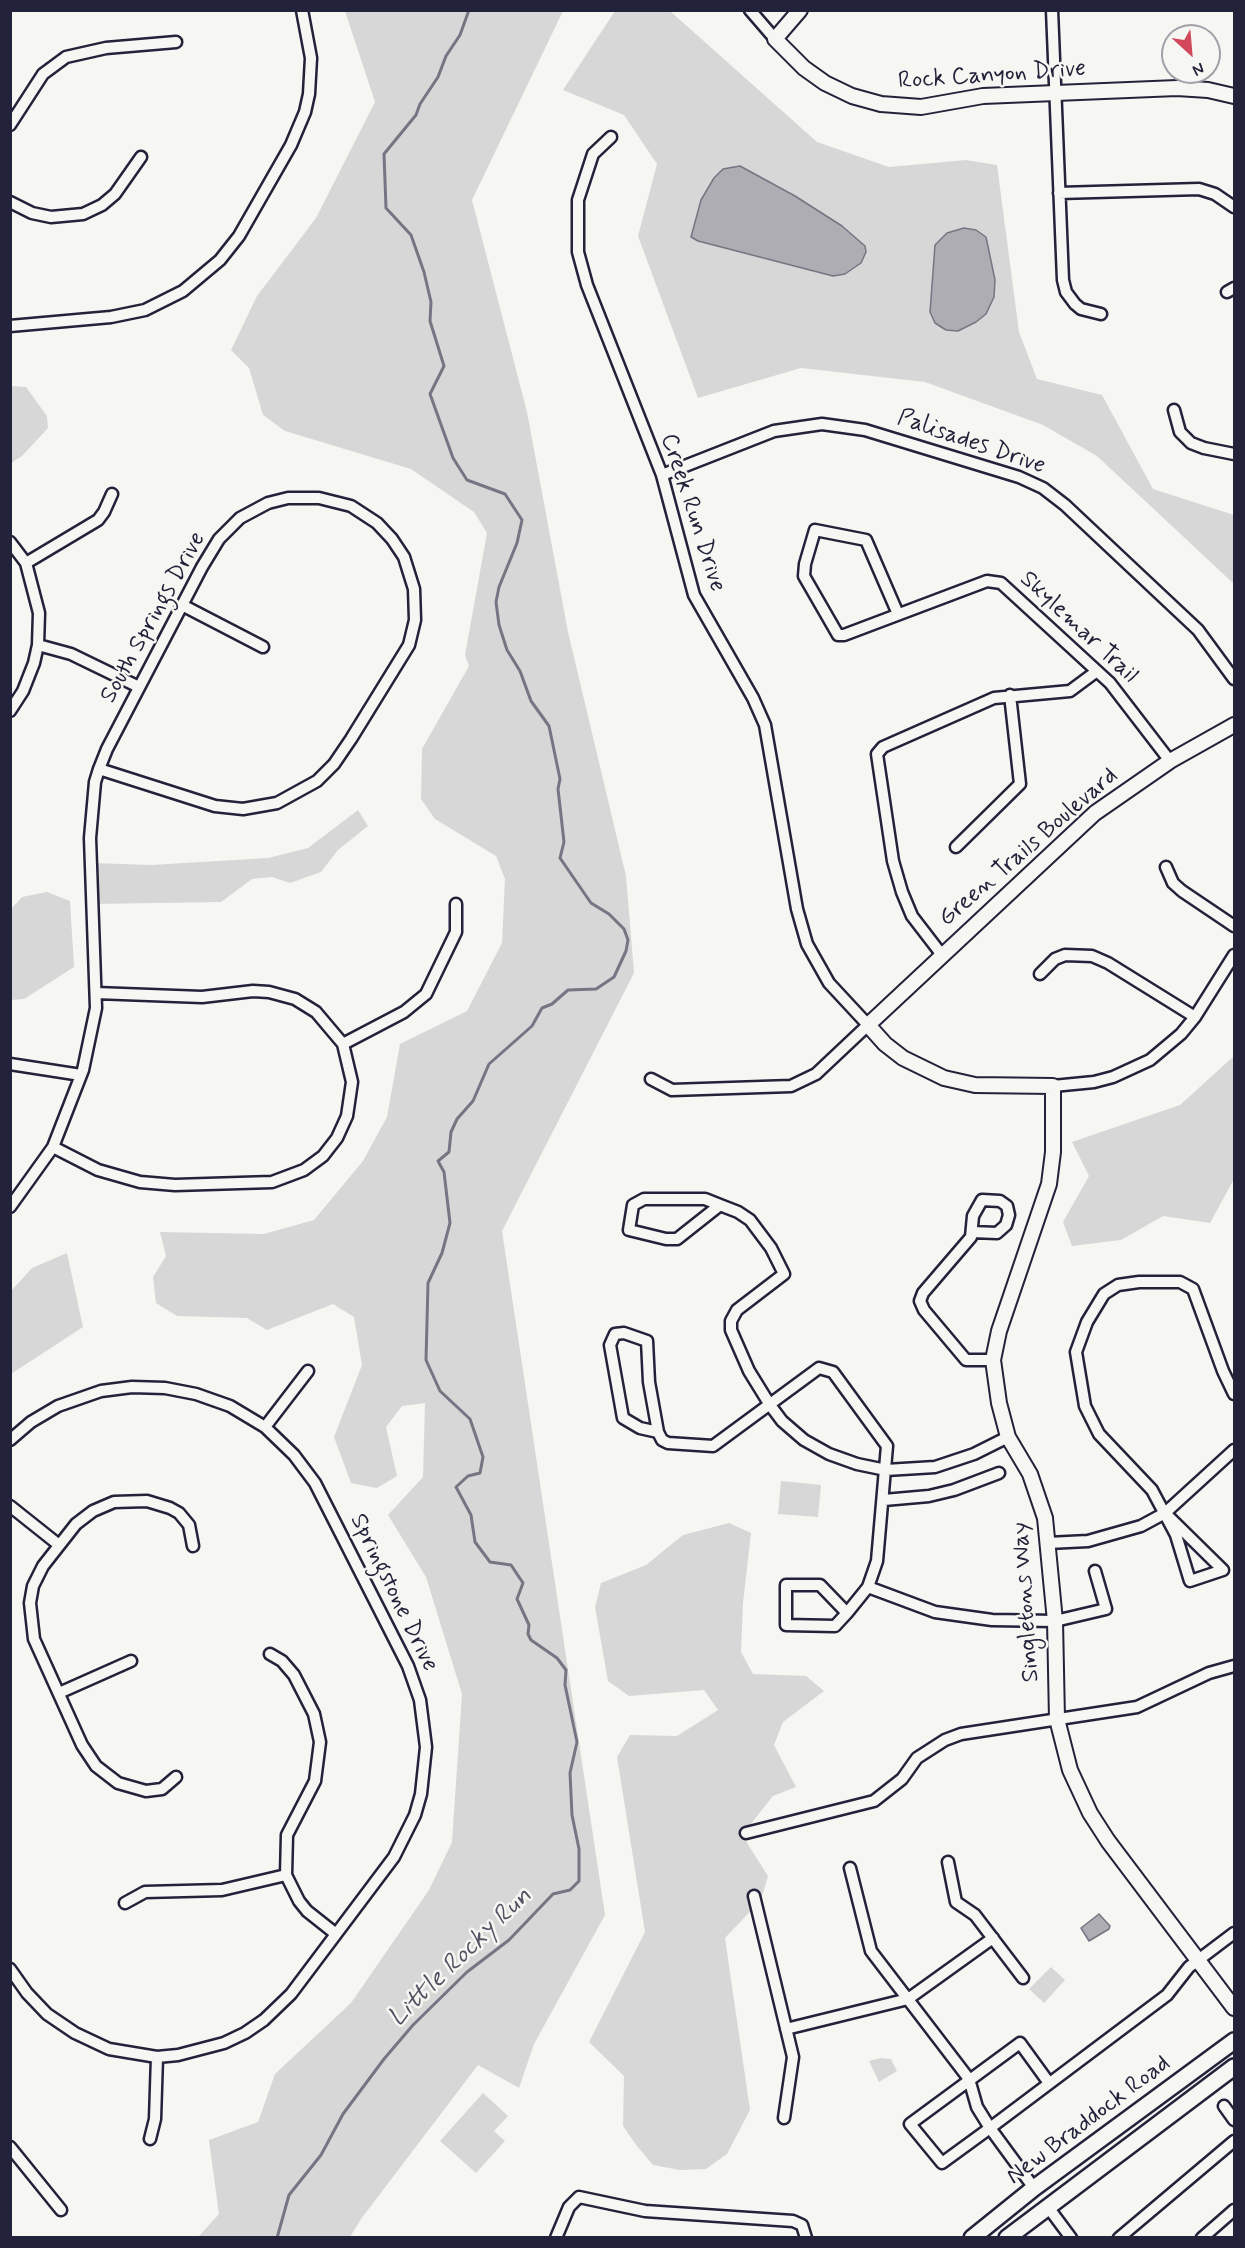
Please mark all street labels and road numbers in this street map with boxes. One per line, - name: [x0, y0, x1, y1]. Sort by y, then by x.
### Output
- street label: Rock Canyon Drive: [897, 55, 1087, 97]
- street label: Palisades Drive: [893, 404, 1049, 482]
- street label: Creek Run Drive: [653, 430, 731, 596]
- street label: South Springs Drive: [95, 527, 213, 709]
- street label: Skylemar Trail: [1013, 566, 1143, 690]
- street label: Green Trails Boulevard: [934, 762, 1124, 934]
- street label: Springstone Drive: [342, 1509, 444, 1677]
- street label: Singletons Way: [1007, 1521, 1047, 1683]
- street label: New Braddock Road: [1001, 2050, 1177, 2192]

